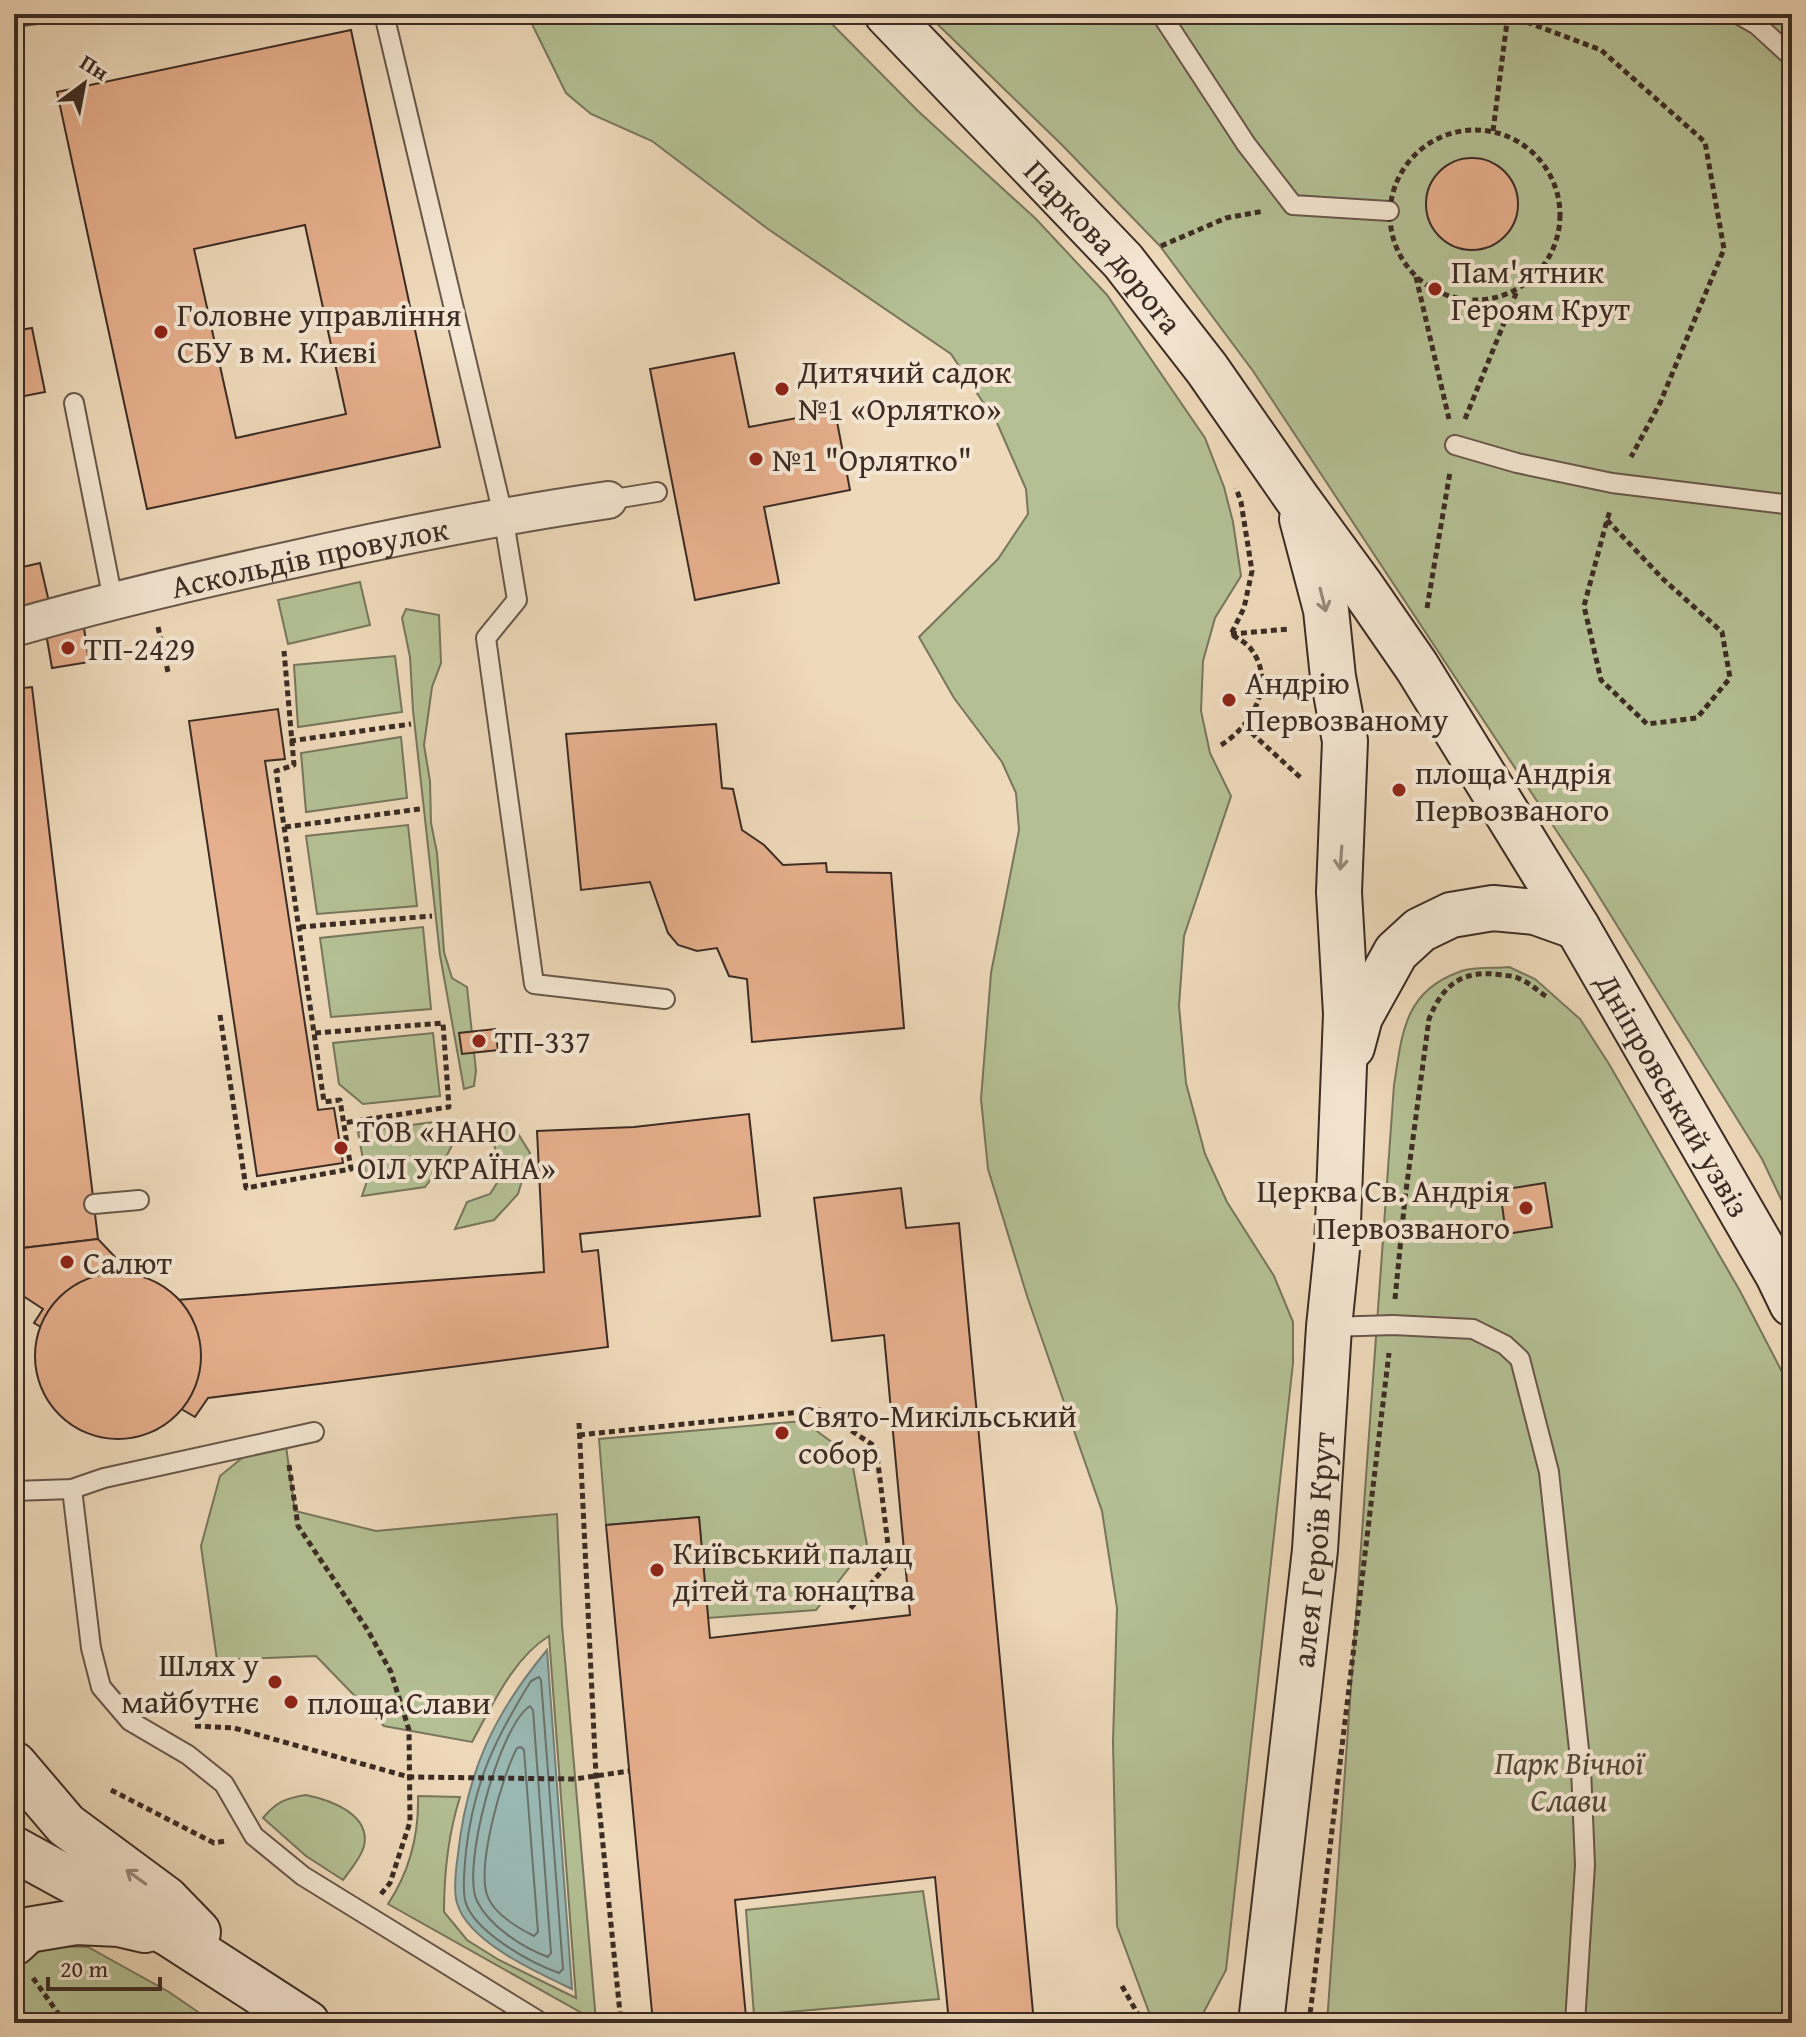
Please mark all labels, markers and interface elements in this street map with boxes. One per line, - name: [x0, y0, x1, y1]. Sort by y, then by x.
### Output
- north arrow: [44, 44, 124, 124]
- text: Пн: [74, 46, 115, 88]
- street label: Паркова дорога: [1014, 148, 1195, 344]
- place label: Пам'ятник Героям Крут: [1451, 248, 1630, 332]
- marker: Пам'ятник Героям Крут: [1426, 280, 1444, 298]
- place label: Головне управління СБУ в м. Києві: [177, 291, 461, 375]
- marker: Головне управління СБУ в м. Києві: [152, 323, 170, 341]
- place label: Дитячий садок №1 «Орлятко»: [797, 348, 1012, 432]
- marker: Дитячий садок №1 «Орлятко»: [773, 380, 791, 398]
- place label: №1 "Орлятко": [772, 436, 972, 483]
- marker: №1 "Орлятко": [747, 450, 765, 468]
- street label: Аскольдів провулок: [166, 504, 452, 610]
- one-way arrow: [1316, 586, 1331, 612]
- place label: ТП-2429: [84, 625, 195, 672]
- marker: ТП-2429: [59, 639, 77, 657]
- place label: Андрію Первозваному: [1245, 659, 1449, 743]
- marker: Андрію Первозваному: [1220, 691, 1238, 709]
- place label: площа Андрія Первозваного: [1415, 749, 1612, 833]
- marker: площа Андрія Первозваного: [1390, 781, 1408, 799]
- one-way arrow: [1333, 844, 1348, 871]
- street label: Дніпровський узвіз: [1584, 963, 1763, 1226]
- place label: ТП-337: [495, 1018, 591, 1065]
- marker: ТП-337: [470, 1032, 488, 1050]
- place label: ТОВ «НАНО ОІЛ УКРАЇНА»: [357, 1107, 556, 1191]
- marker: ТОВ «НАНО ОІЛ УКРАЇНА»: [332, 1139, 350, 1157]
- place label: Церква Св. Андрія Первозваного: [1257, 1167, 1510, 1251]
- marker: Церква Св. Андрія Первозваного: [1517, 1199, 1535, 1217]
- place label: Салют: [83, 1239, 172, 1286]
- marker: Салют: [58, 1253, 76, 1271]
- place label: Свято-Микільський собор: [798, 1392, 1077, 1476]
- marker: Свято-Микільський собор: [773, 1424, 791, 1442]
- street label: алея Героїв Крут: [1278, 1430, 1346, 1670]
- place label: Київський палац дітей та юнацтва: [673, 1529, 916, 1613]
- marker: Київський палац дітей та юнацтва: [648, 1561, 666, 1579]
- place label: Шлях у майбутнє: [121, 1641, 259, 1725]
- marker: Шлях у майбутнє: [266, 1673, 284, 1691]
- place label: площа Слави: [307, 1679, 491, 1726]
- marker: площа Слави: [282, 1693, 300, 1711]
- park label: Парк Вічної Слави: [1494, 1739, 1646, 1823]
- one-way arrow: [125, 1868, 147, 1885]
- scale bar: [48, 1941, 160, 1991]
- text: 20 m: [60, 1951, 108, 1986]

